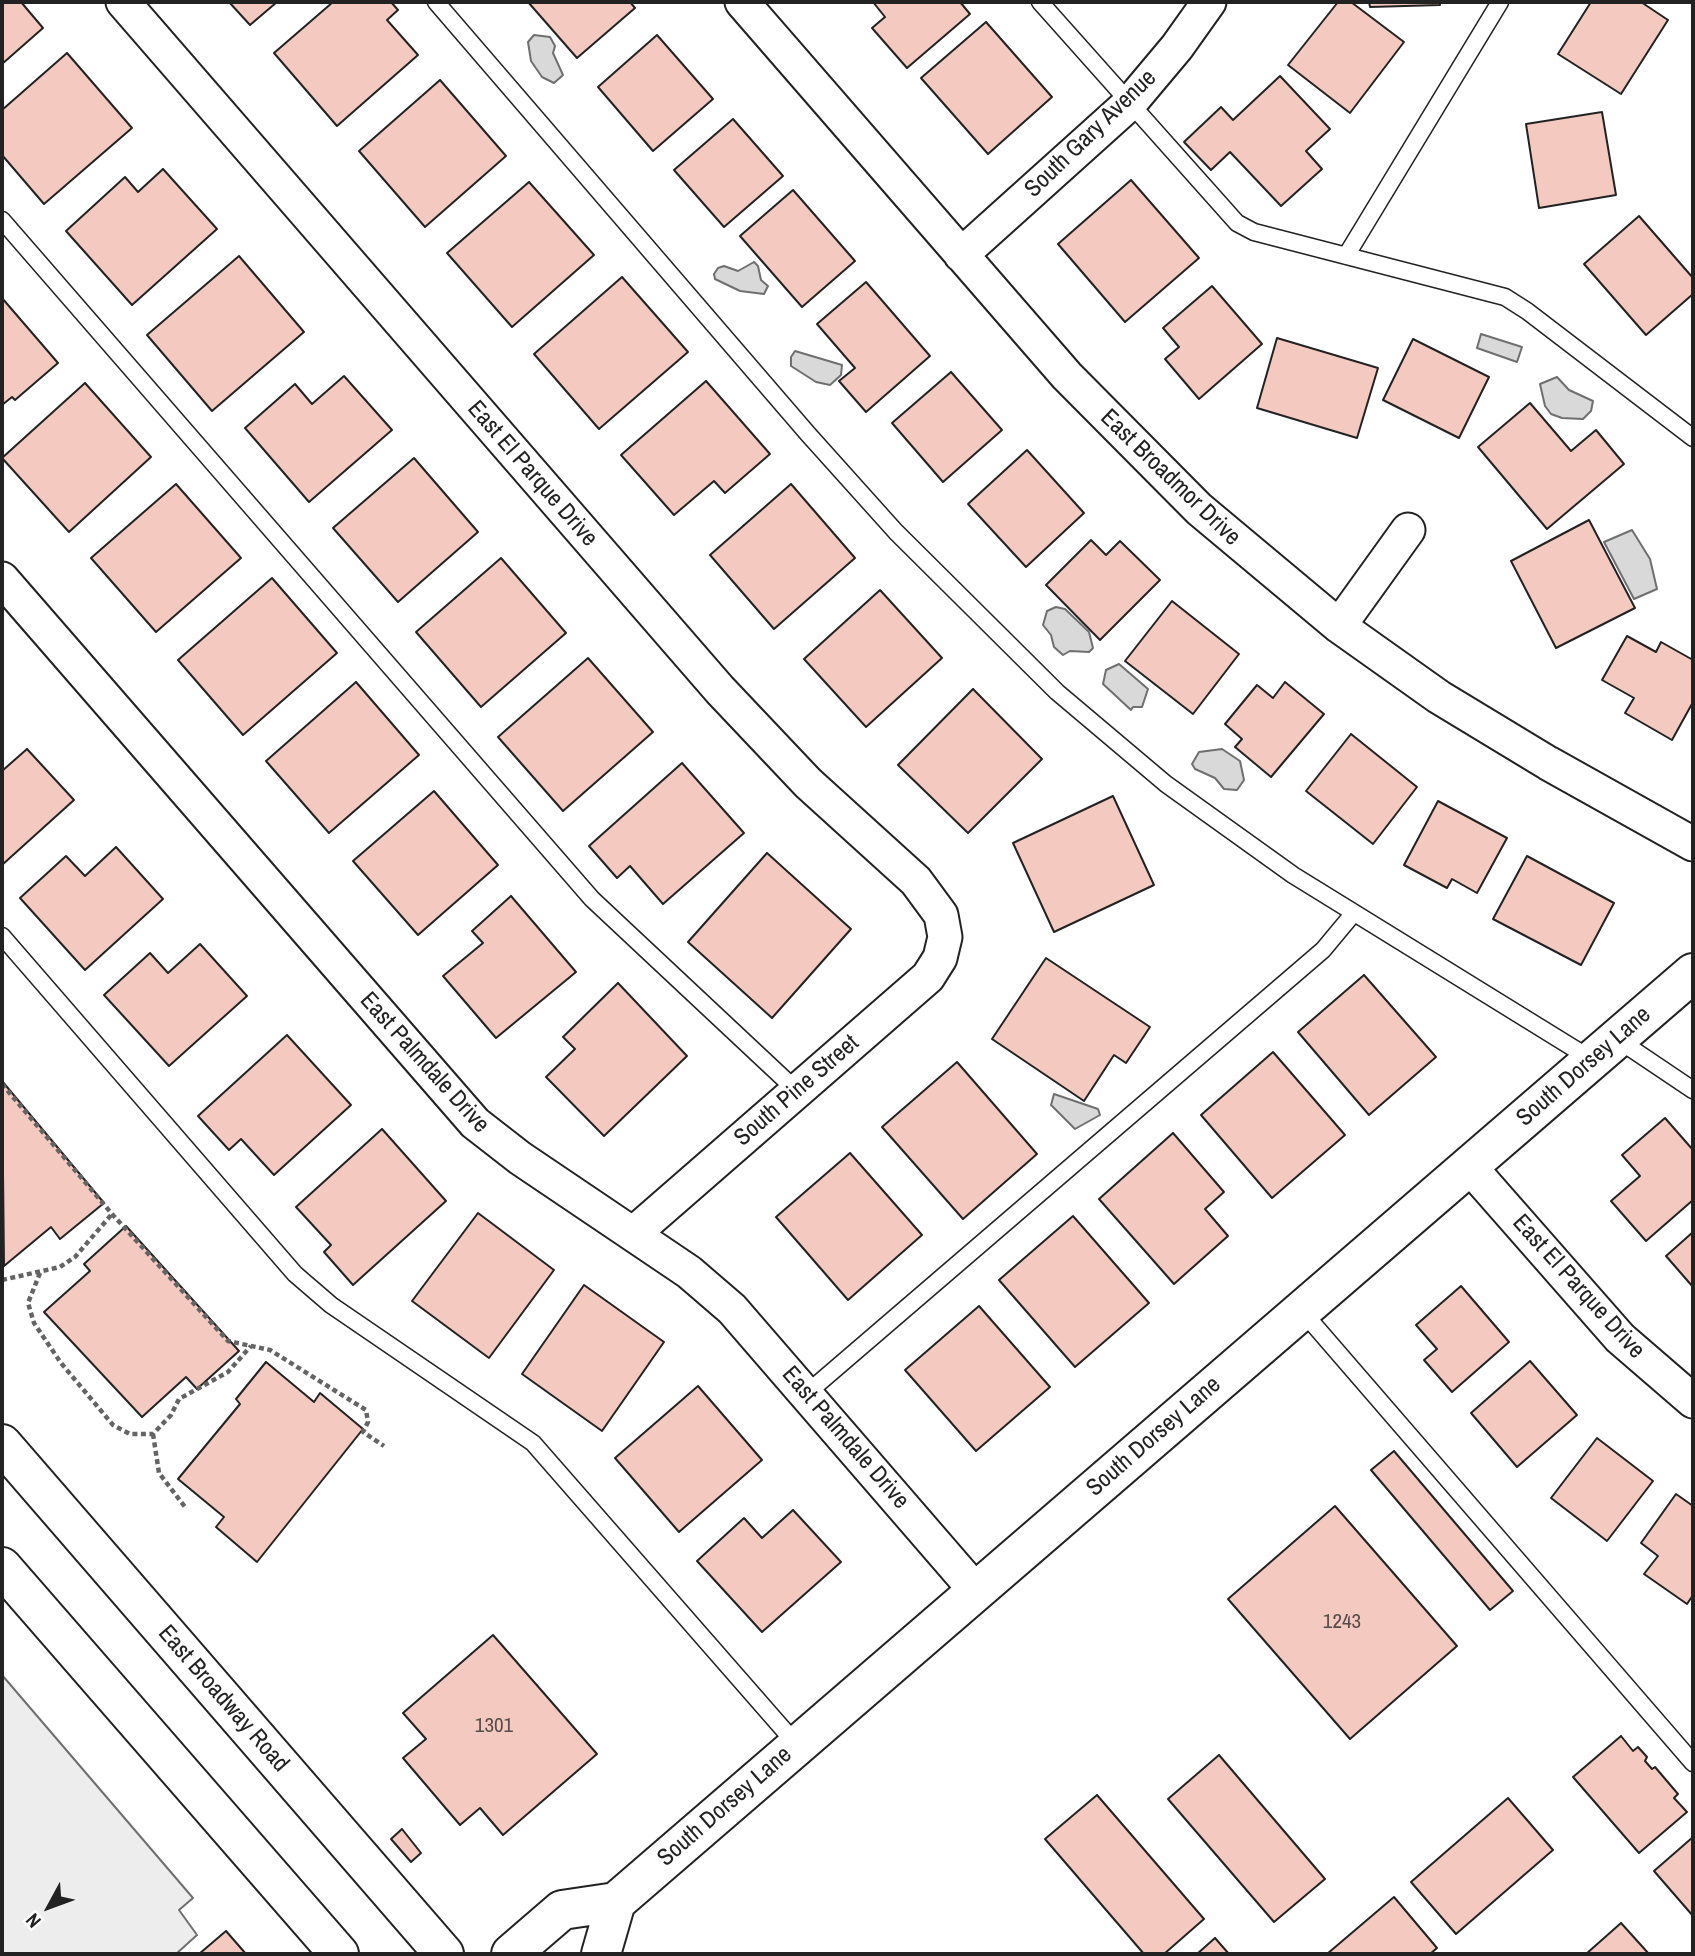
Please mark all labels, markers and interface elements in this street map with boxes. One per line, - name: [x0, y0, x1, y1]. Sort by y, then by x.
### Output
- street label: South Gary Avenue: [1019, 64, 1163, 204]
- street label: East El Parque Drive: [461, 395, 603, 553]
- street label: East Broadmor Drive: [1094, 404, 1246, 552]
- street label: East Palmdale Drive: [353, 987, 495, 1139]
- street label: South Dorsey Lane: [1511, 1001, 1657, 1133]
- street label: South Pine Street: [729, 1029, 865, 1153]
- street label: East El Parque Drive: [1506, 1209, 1650, 1365]
- street label: East Palmdale Drive: [775, 1361, 915, 1515]
- street label: South Dorsey Lane: [1081, 1371, 1227, 1503]
- house number: 1243: [1323, 1609, 1361, 1635]
- street label: East Broadway Road: [151, 1620, 295, 1778]
- house number: 1301: [475, 1713, 513, 1739]
- street label: South Dorsey Lane: [652, 1741, 798, 1873]
- north arrow: [14, 1872, 84, 1942]
- text: N: [20, 1908, 47, 1934]

